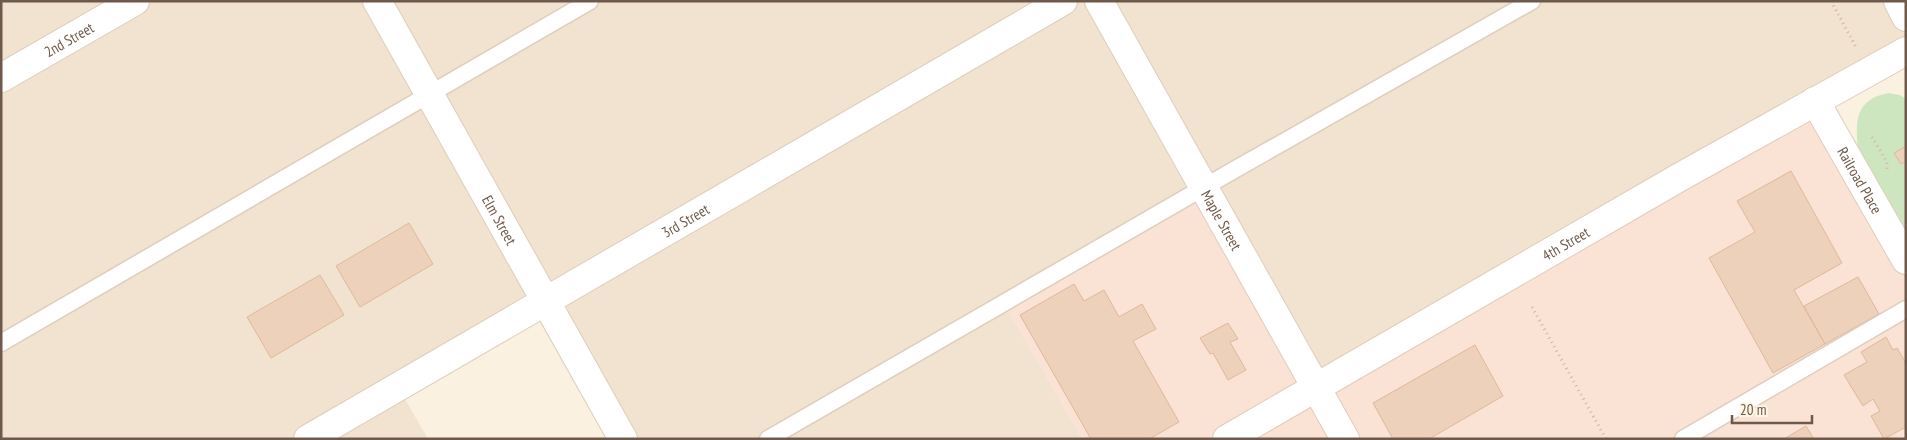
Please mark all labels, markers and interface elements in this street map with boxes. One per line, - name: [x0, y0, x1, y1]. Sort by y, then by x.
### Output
- street label: 2nd Street: [40, 17, 97, 61]
- street label: Railroad Place: [1834, 143, 1887, 217]
- street label: Maple Street: [1197, 186, 1246, 253]
- street label: Elm Street: [478, 192, 521, 248]
- street label: 3rd Street: [658, 199, 712, 241]
- street label: 4th Street: [1538, 222, 1593, 264]
- scale bar: [1732, 392, 1812, 424]
- text: 20 m: [1740, 400, 1766, 419]

